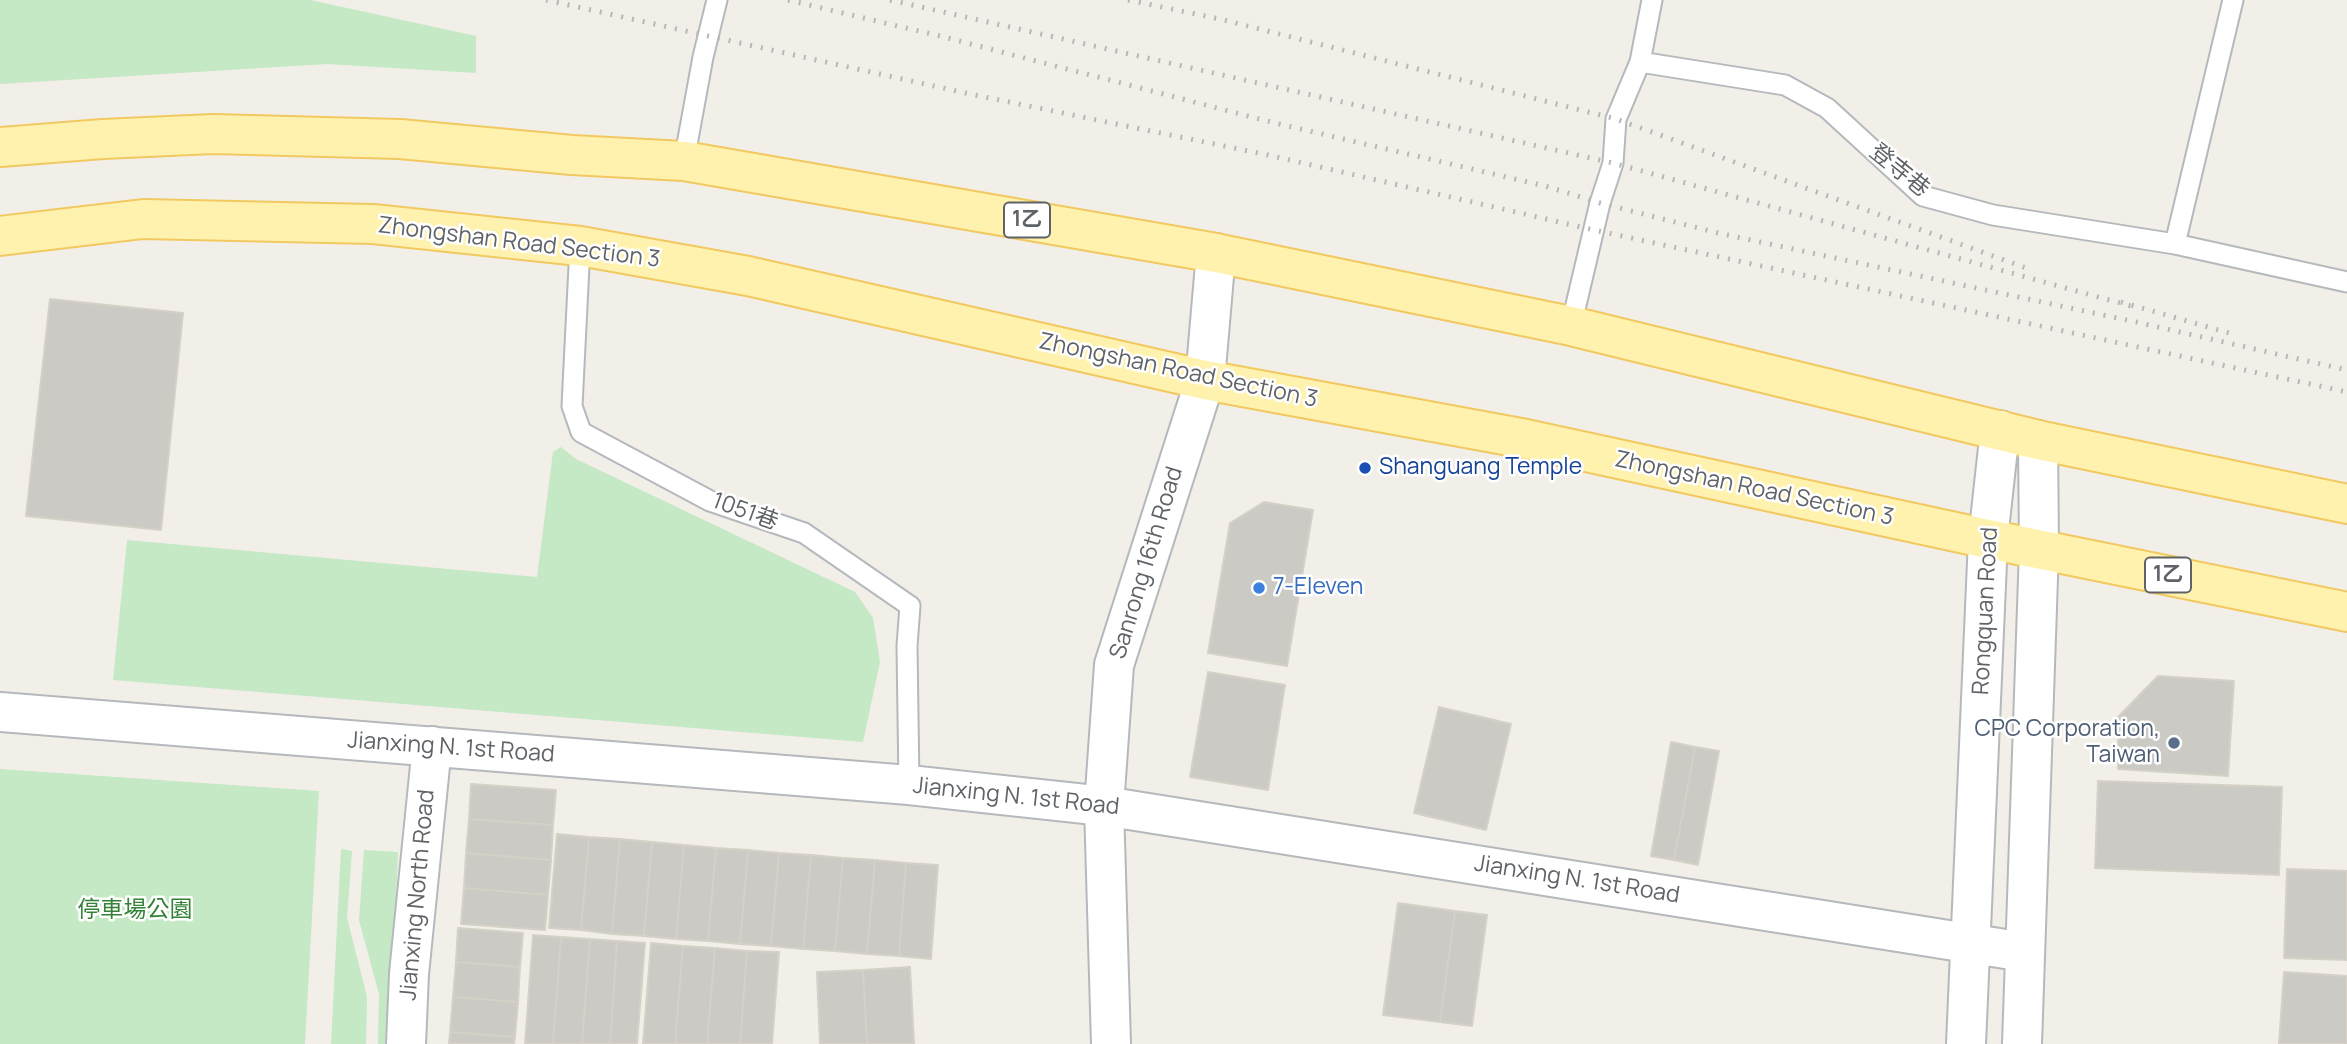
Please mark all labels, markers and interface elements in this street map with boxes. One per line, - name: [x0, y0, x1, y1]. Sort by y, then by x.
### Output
- street label: 登寺巷: [1864, 139, 1934, 203]
- road number: 1乙: [1004, 202, 1050, 238]
- street label: Zhongshan Road Section 3: [376, 212, 662, 274]
- street label: Zhongshan Road Section 3: [1036, 328, 1320, 414]
- street label: Zhongshan Road Section 3: [1612, 446, 1896, 532]
- place label: Shanguang Temple: [1379, 454, 1582, 482]
- marker: Shanguang Temple: [1357, 460, 1373, 476]
- street label: Sanrong 16th Road: [1105, 464, 1189, 662]
- street label: 1051巷: [708, 487, 782, 537]
- street label: Rongquan Road: [1968, 526, 2004, 696]
- road number: 1乙: [2145, 558, 2191, 592]
- place label: 7-Eleven: [1273, 574, 1363, 602]
- marker: 7-Eleven: [1251, 580, 1267, 596]
- place label: CPC Corporation, Taiwan: [1974, 716, 2160, 770]
- street label: Jianxing N. 1st Road: [347, 727, 555, 769]
- marker: CPC Corporation, Taiwan: [2166, 735, 2182, 751]
- street label: Jianxing N. 1st Road: [911, 772, 1121, 822]
- street label: Jianxing North Road: [395, 788, 441, 1002]
- street label: Jianxing N. 1st Road: [1472, 850, 1682, 910]
- park label: 停車場公園: [78, 897, 192, 925]

